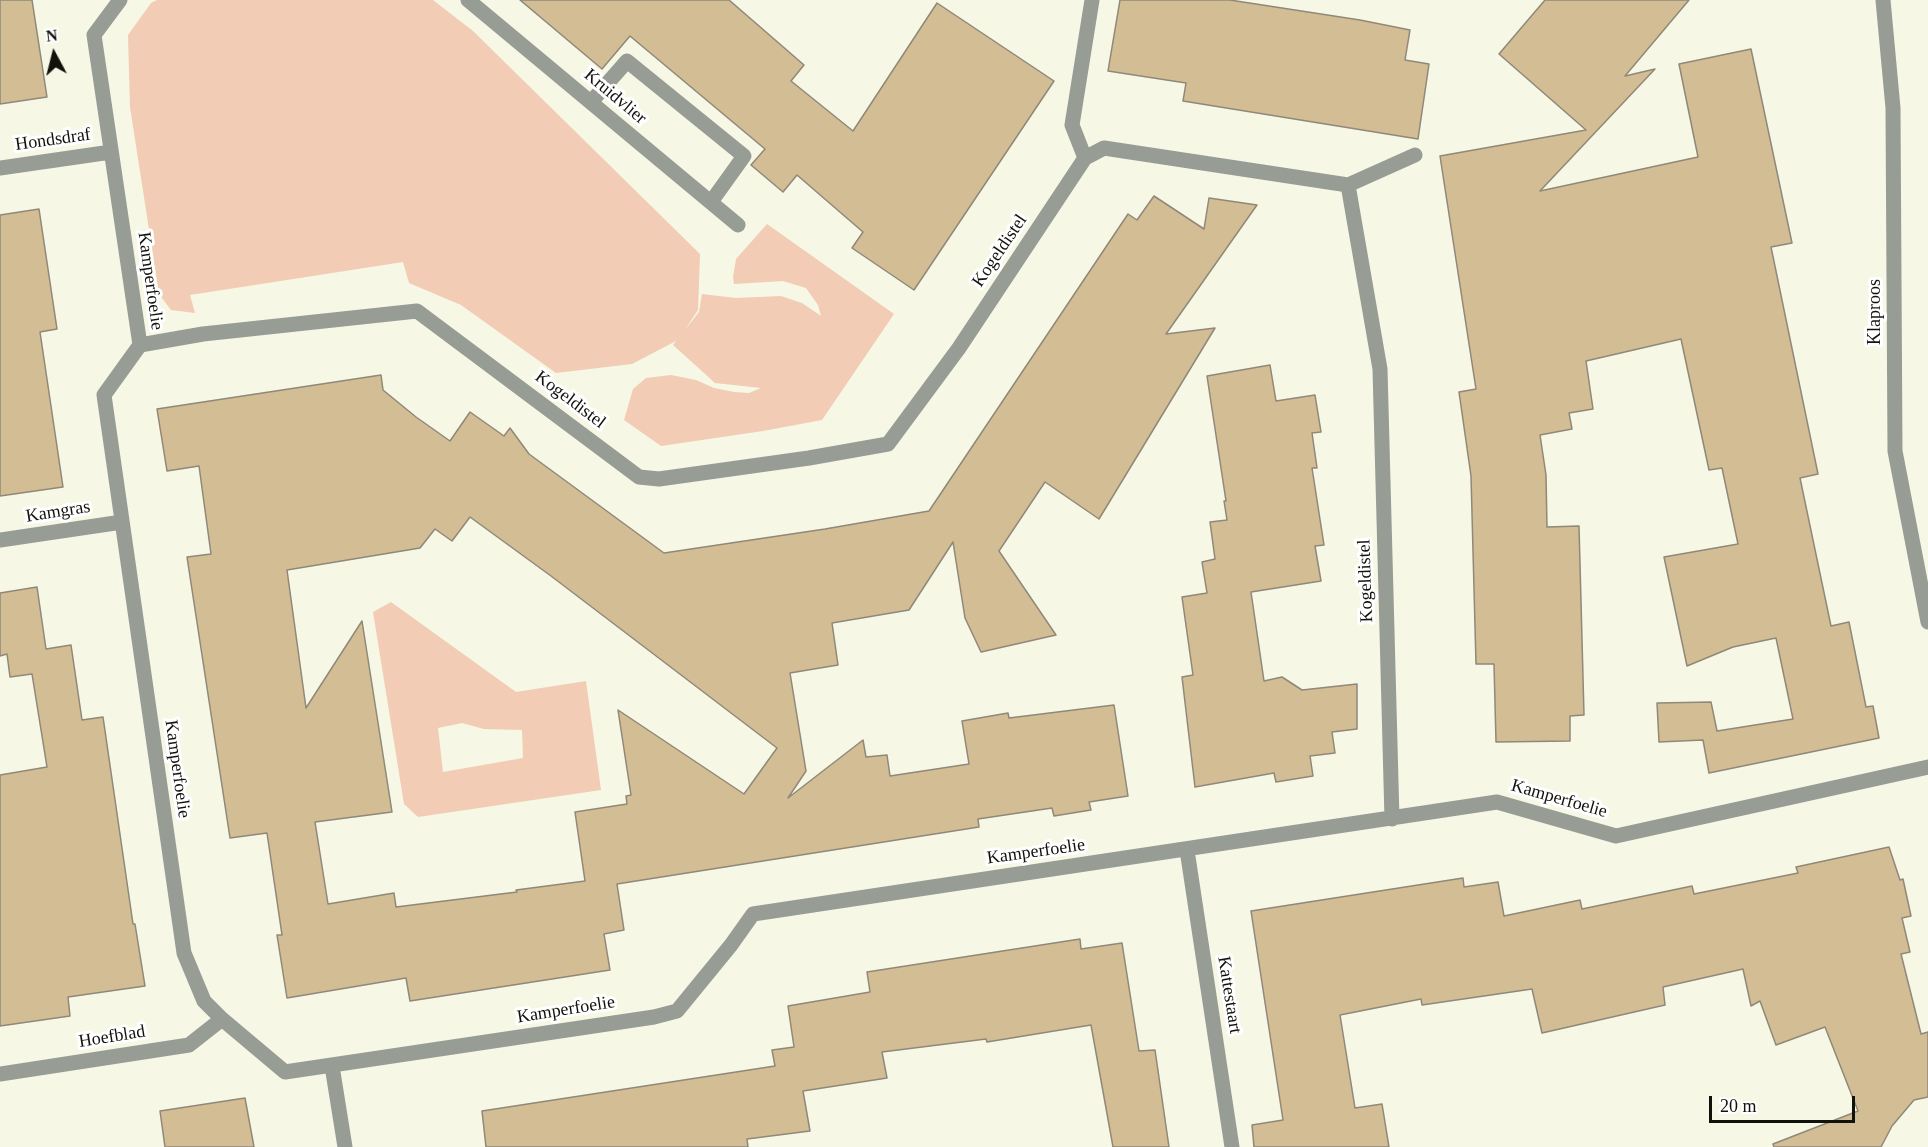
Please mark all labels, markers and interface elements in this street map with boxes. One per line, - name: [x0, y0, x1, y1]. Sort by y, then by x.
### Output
- north arrow: [24, 24, 84, 84]
- text: N: [45, 26, 59, 45]
- street label: Kruidvlier: [579, 65, 651, 129]
- street label: Hondsdraf: [14, 124, 92, 156]
- street label: Kogeldistel: [968, 211, 1032, 291]
- street label: Kamperfoelie: [132, 231, 168, 331]
- street label: Klaproos: [1864, 279, 1886, 345]
- street label: Kogeldistel: [530, 366, 610, 434]
- street label: Kamgras: [24, 496, 92, 528]
- street label: Kogeldistel: [1354, 539, 1378, 623]
- street label: Kamperfoelie: [159, 719, 195, 819]
- street label: Kamperfoelie: [1508, 775, 1610, 823]
- street label: Kamperfoelie: [986, 834, 1086, 870]
- street label: Kattestaart: [1212, 955, 1246, 1035]
- street label: Kamperfoelie: [515, 992, 617, 1028]
- street label: Hoefblad: [77, 1021, 147, 1053]
- scale bar: [1712, 1084, 1858, 1122]
- text: 20 m: [1720, 1096, 1757, 1116]

